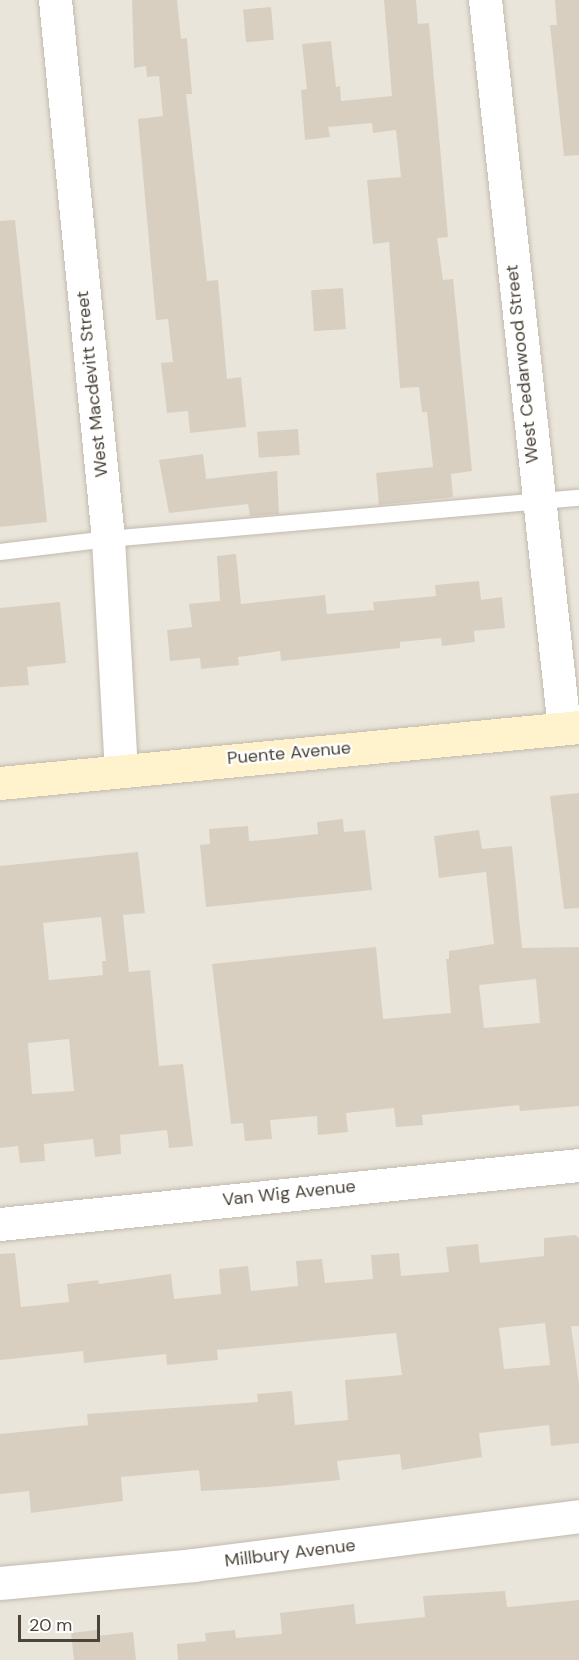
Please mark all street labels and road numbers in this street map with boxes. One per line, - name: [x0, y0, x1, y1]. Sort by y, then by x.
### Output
- street label: West Cedarwood Street: [501, 263, 543, 465]
- street label: West Macdevitt Street: [71, 290, 113, 478]
- street label: Puente Avenue: [226, 737, 352, 769]
- street label: Van Wig Avenue: [221, 1175, 357, 1211]
- street label: Millbury Avenue: [223, 1534, 357, 1572]

